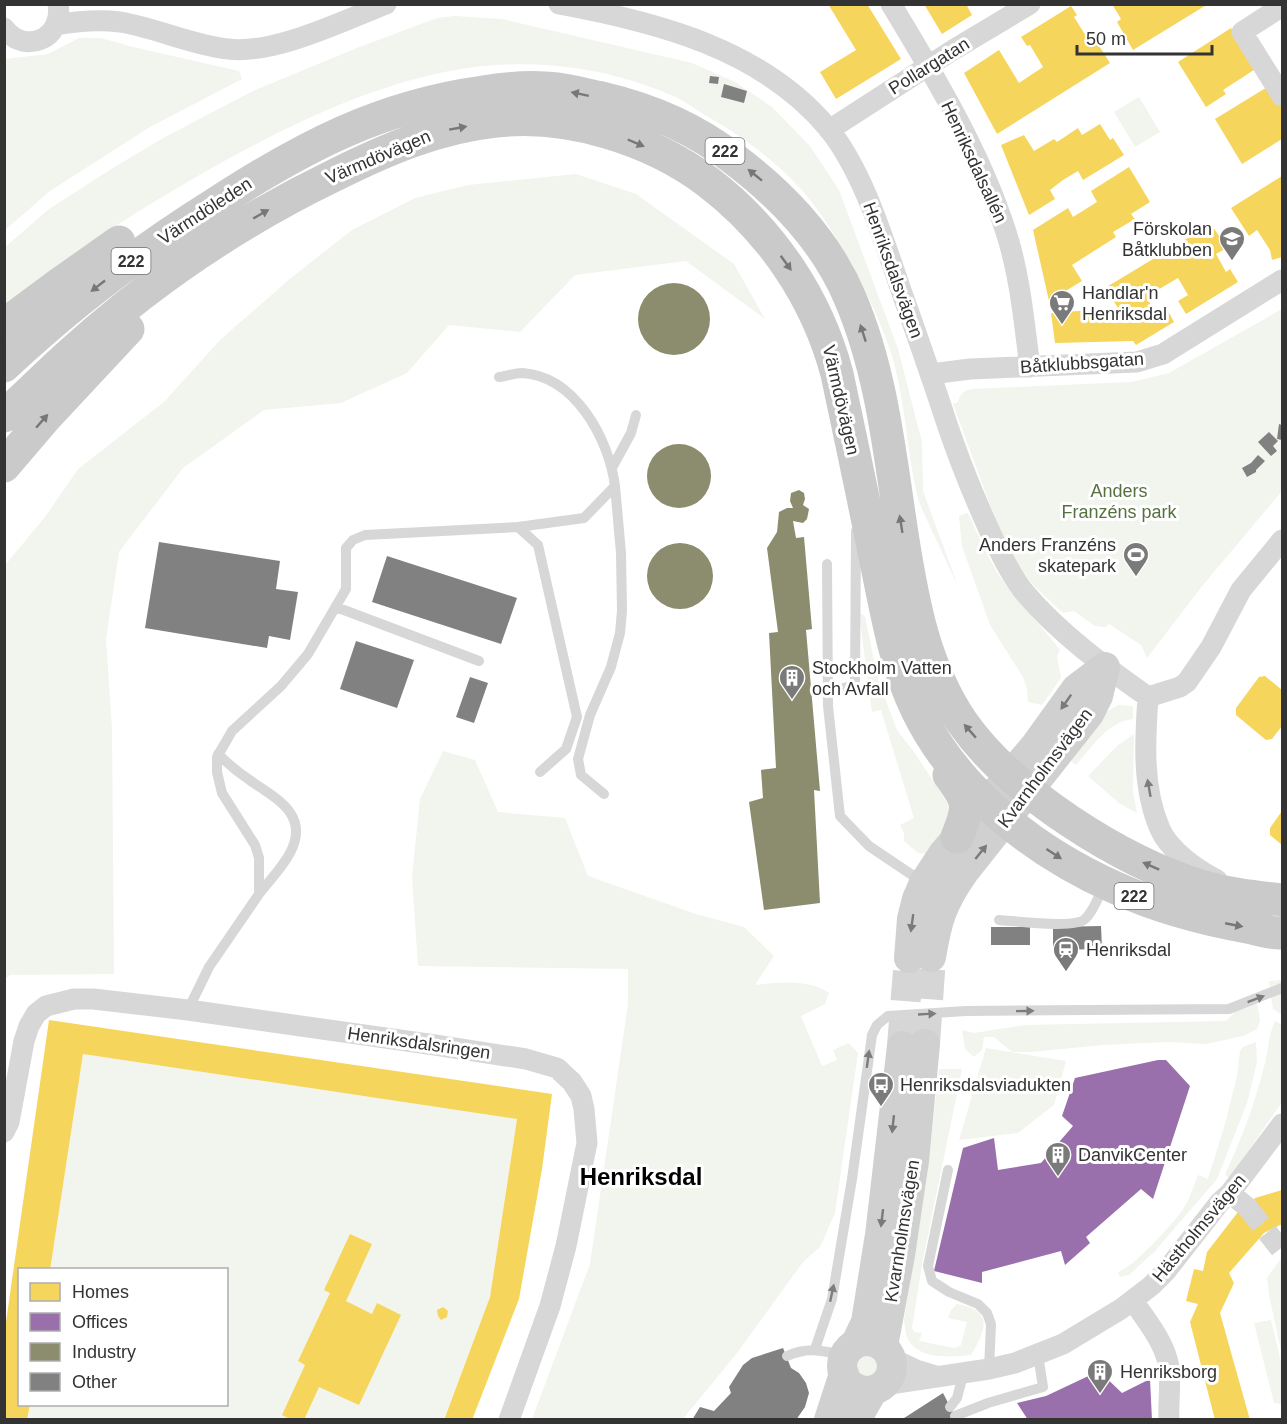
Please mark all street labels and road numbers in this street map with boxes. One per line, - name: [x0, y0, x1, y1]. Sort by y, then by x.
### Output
- street label: Pollargatan: [885, 33, 973, 99]
- street label: Henriksdalsallén: [937, 98, 1011, 226]
- street label: Värmdövägen: [323, 126, 433, 188]
- road number: 222: [706, 138, 744, 164]
- street label: Värmdöleden: [155, 173, 255, 249]
- street label: Henriksdalsvägen: [859, 199, 927, 341]
- road number: 222: [112, 248, 150, 274]
- street label: Värmdövägen: [819, 343, 863, 457]
- street label: Båtklubbsgatan: [1019, 349, 1145, 377]
- street label: Kvarnholmsvägen: [994, 704, 1096, 832]
- road number: 222: [1114, 883, 1154, 909]
- street label: Henriksdalsringen: [346, 1023, 492, 1063]
- street label: Kvarnholmsvägen: [881, 1158, 923, 1304]
- street label: Hästholmsvägen: [1148, 1170, 1250, 1286]

